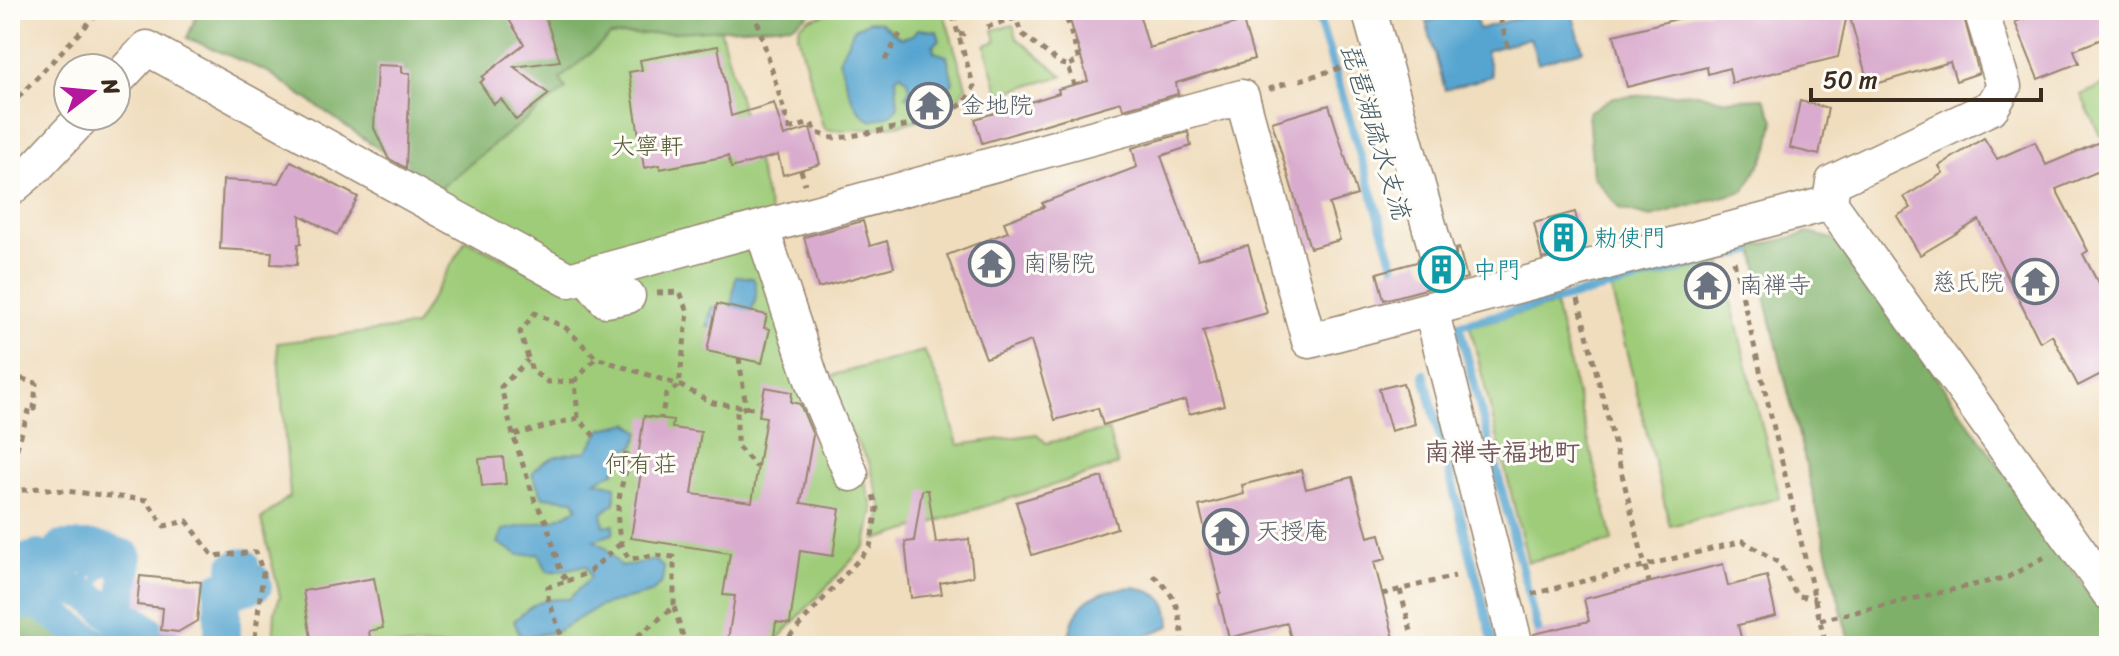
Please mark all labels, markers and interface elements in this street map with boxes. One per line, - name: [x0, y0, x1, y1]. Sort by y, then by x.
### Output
- water label: 琵琶湖疏水支流: [1327, 37, 1425, 227]
- north arrow: [52, 52, 132, 132]
- scale bar: [1811, 52, 2041, 102]
- text: 50 m: [1823, 59, 1878, 101]
- text: N: [90, 73, 132, 100]
- temple icon: 金地院: [906, 81, 954, 129]
- place label: 金地院: [961, 84, 1033, 126]
- park label: 大寧軒: [611, 125, 683, 167]
- building icon: 勅使門: [1539, 214, 1587, 262]
- place label: 勅使門: [1594, 217, 1666, 259]
- temple icon: 南陽院: [968, 239, 1016, 287]
- place label: 南陽院: [1023, 242, 1095, 284]
- building icon: 中門: [1418, 246, 1466, 294]
- place label: 中門: [1473, 249, 1521, 291]
- temple icon: 慈氏院: [2011, 258, 2059, 306]
- temple icon: 南禅寺: [1684, 261, 1732, 309]
- place label: 慈氏院: [1932, 261, 2004, 303]
- place label: 南禅寺: [1739, 264, 1811, 306]
- district label: 南禅寺福地町: [1424, 429, 1580, 475]
- park label: 何有荘: [605, 443, 677, 485]
- temple icon: 天授庵: [1201, 507, 1249, 555]
- place label: 天授庵: [1256, 510, 1328, 552]

